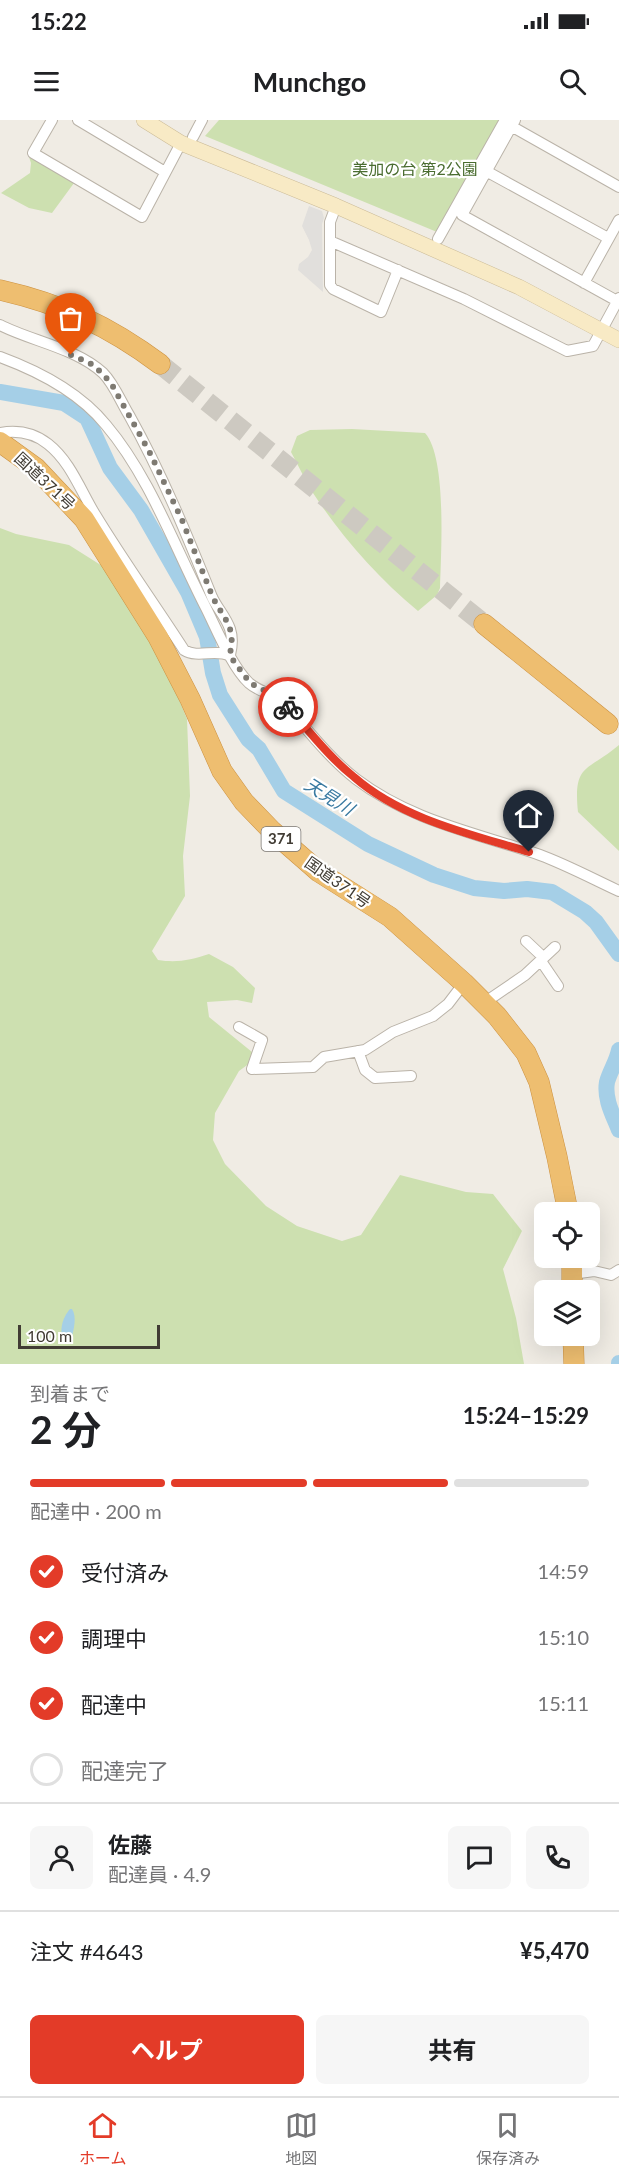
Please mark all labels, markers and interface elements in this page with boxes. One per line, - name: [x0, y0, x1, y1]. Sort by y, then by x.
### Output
- text: 15:22: [30, 8, 87, 35]
- icon: menu: [30, 65, 63, 98]
- text: Munchgo: [253, 65, 366, 98]
- icon: search: [556, 65, 589, 98]
- park label: 美加の台 第2公園: [352, 159, 478, 178]
- pin: [45, 293, 96, 355]
- icon: bag: [54, 302, 87, 335]
- street label: 国道371号: [11, 448, 80, 513]
- courier: [258, 677, 318, 737]
- icon: bike: [272, 691, 305, 724]
- water label: 天見川: [301, 773, 360, 821]
- pin: [503, 790, 554, 852]
- icon: home: [512, 799, 545, 832]
- road number: 371: [262, 827, 300, 851]
- street label: 国道371号: [302, 852, 375, 911]
- map controls: [534, 1202, 600, 1346]
- button: locate: [534, 1202, 600, 1268]
- button: layers: [534, 1280, 600, 1346]
- scale bar: [18, 1322, 160, 1350]
- text: 100 m: [27, 1326, 72, 1345]
- text: 到着まで: [30, 1381, 110, 1405]
- text: 15:24–15:29: [463, 1402, 589, 1429]
- text: 2 分: [30, 1406, 101, 1452]
- text: 配達中 · 200 m: [30, 1499, 162, 1523]
- icon: check: [30, 1555, 63, 1588]
- text: 受付済み: [81, 1559, 169, 1586]
- text: 14:59: [538, 1559, 589, 1583]
- icon: check: [30, 1621, 63, 1654]
- text: 調理中: [81, 1625, 147, 1652]
- text: 15:10: [538, 1625, 589, 1649]
- icon: check: [30, 1687, 63, 1720]
- text: 配達中: [81, 1691, 147, 1718]
- text: 15:11: [538, 1691, 589, 1715]
- text: 配達完了: [81, 1757, 169, 1784]
- button: person: [30, 1826, 93, 1889]
- button: chat: [448, 1826, 511, 1889]
- button: phone: [526, 1826, 589, 1889]
- text: 佐藤: [108, 1831, 152, 1858]
- text: 配達員 · 4.9: [108, 1862, 211, 1886]
- text: ¥5,470: [520, 1937, 589, 1964]
- text: 注文 #4643: [30, 1938, 143, 1965]
- button: ヘルプ: [30, 2015, 304, 2084]
- button: 共有: [316, 2015, 589, 2084]
- tab: ホーム: [79, 2109, 127, 2169]
- tab: 地図: [285, 2109, 318, 2169]
- tab: 保存済み: [476, 2109, 540, 2169]

